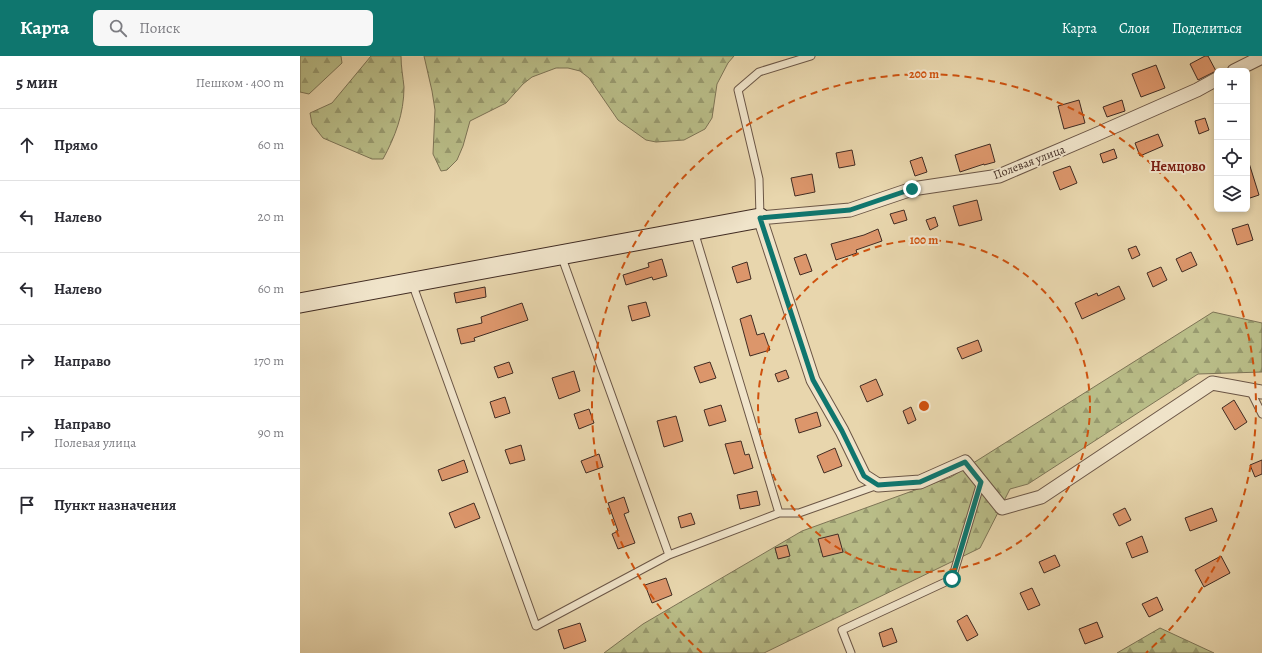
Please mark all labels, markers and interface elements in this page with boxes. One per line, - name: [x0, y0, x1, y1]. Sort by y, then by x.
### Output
- search box: [93, 10, 373, 46]
- text: Карта: [20, 15, 69, 41]
- icon: search: [107, 17, 129, 39]
- text: Поиск: [139, 18, 180, 38]
- text: Карта: [1062, 19, 1097, 38]
- text: Слои: [1119, 19, 1150, 38]
- text: Поделиться: [1172, 19, 1242, 38]
- text: 200 m: [909, 66, 939, 82]
- map controls: [1214, 68, 1250, 212]
- button: +: [1214, 68, 1250, 104]
- text: 5 мин: [16, 71, 58, 94]
- text: Пешком · 400 m: [196, 74, 284, 91]
- button: −: [1214, 104, 1250, 140]
- icon: ahead: [16, 134, 38, 156]
- text: Прямо: [54, 135, 98, 155]
- text: 60 m: [258, 136, 284, 153]
- button: locate: [1214, 140, 1250, 176]
- street label: Полевая улица: [991, 141, 1068, 183]
- district label: Немцово: [1150, 157, 1206, 176]
- button: layers: [1214, 176, 1250, 212]
- route end: [903, 180, 921, 198]
- icon: left: [16, 206, 38, 228]
- text: Налево: [54, 207, 102, 227]
- text: 20 m: [258, 208, 284, 225]
- text: 100 m: [910, 232, 938, 248]
- icon: left: [16, 278, 38, 300]
- text: Налево: [54, 279, 102, 299]
- text: 60 m: [258, 280, 284, 297]
- icon: right: [16, 350, 38, 372]
- text: Направо: [54, 351, 111, 371]
- text: 170 m: [254, 352, 284, 369]
- centre of rings: [917, 399, 931, 413]
- text: Направо: [54, 414, 111, 434]
- icon: right: [16, 422, 38, 444]
- text: 90 m: [258, 424, 284, 441]
- text: Полевая улица: [54, 434, 136, 451]
- icon: arrive: [16, 494, 38, 516]
- text: Пункт назначения: [54, 495, 176, 515]
- route start: [943, 570, 961, 588]

